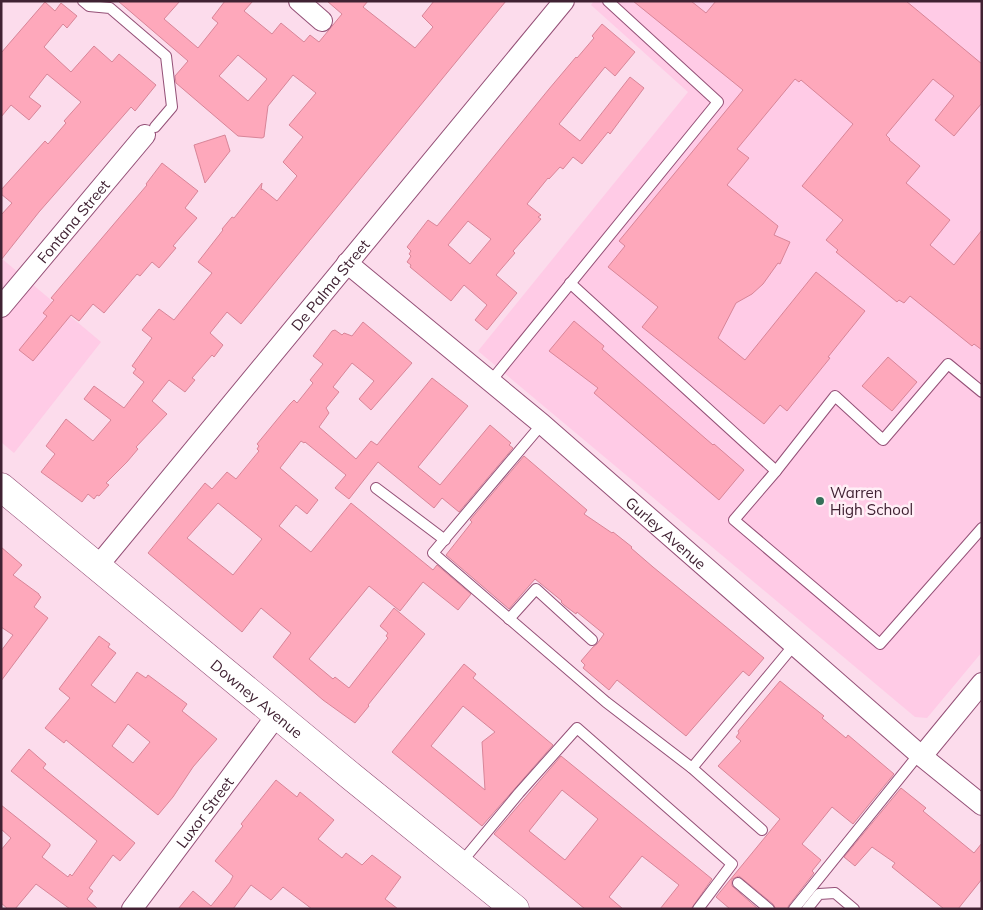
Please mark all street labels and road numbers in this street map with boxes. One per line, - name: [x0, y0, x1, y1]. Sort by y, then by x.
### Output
- street label: Fontana Street: [33, 176, 113, 267]
- street label: De Palma Street: [287, 235, 373, 334]
- street label: Gurley Avenue: [622, 492, 710, 573]
- street label: Downey Avenue: [207, 655, 307, 742]
- street label: Luxor Street: [172, 773, 237, 851]

